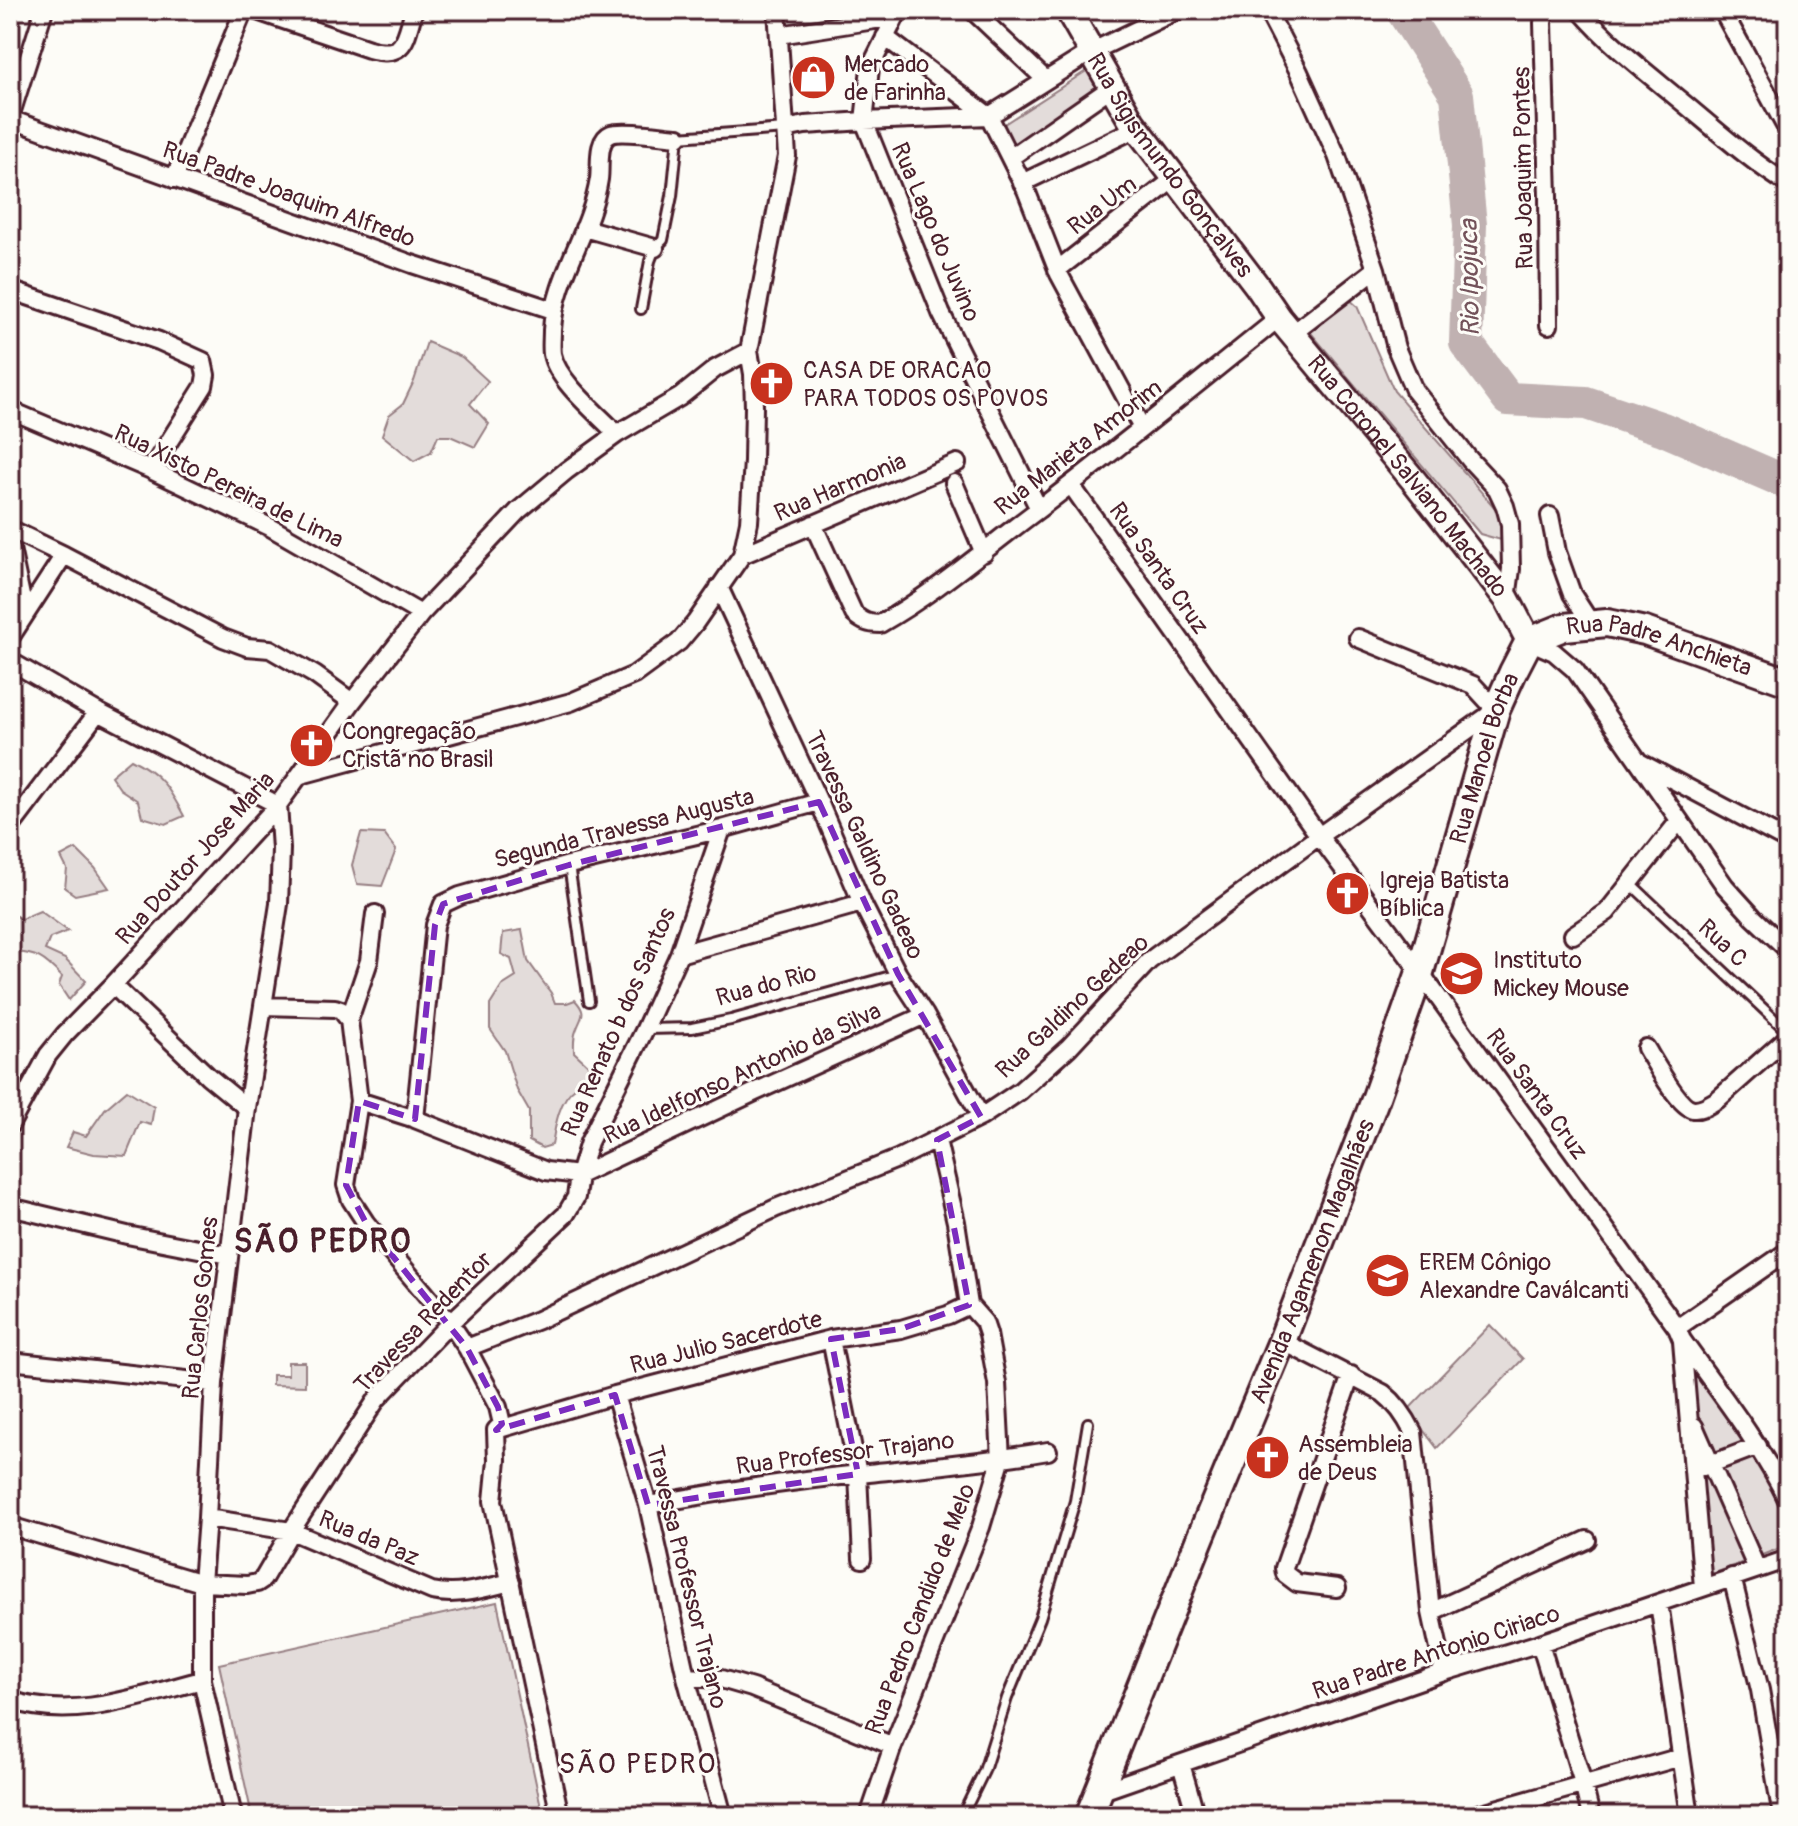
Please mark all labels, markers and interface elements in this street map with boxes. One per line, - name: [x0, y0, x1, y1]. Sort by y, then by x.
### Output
- street label: Rua Sigismundo Gonçalves: [1081, 48, 1260, 284]
- place label: Mercado de Farinha: [844, 50, 946, 107]
- shop icon: Mercado de Farinha: [789, 54, 837, 102]
- street label: Rua Joaquim Pontes: [1507, 66, 1540, 270]
- street label: Rua Padre Joaquim Alfredo: [158, 135, 419, 254]
- street label: Rua Lago do Juvino: [885, 138, 986, 326]
- street label: Rua Um: [1062, 169, 1143, 241]
- water label: Rio Ipojuca: [1453, 217, 1487, 337]
- street label: Rua Coronel Salviano Machado: [1301, 349, 1514, 603]
- place label: CASA DE ORACAO PARA TODOS OS POVOS: [803, 356, 1048, 413]
- church icon: CASA DE ORACAO PARA TODOS OS POVOS: [748, 360, 796, 408]
- street label: Rua Marieta Amorim: [989, 373, 1168, 522]
- street label: Rua Xisto Pereira de Lima: [109, 418, 348, 555]
- street label: Rua Harmonia: [770, 447, 910, 528]
- street label: Rua Santa Cruz: [1103, 497, 1215, 640]
- street label: Rua Padre Anchieta: [1565, 609, 1756, 683]
- street label: Rua Manoel Borba: [1444, 668, 1526, 847]
- place label: Congregação Cristã no Brasil: [342, 717, 494, 774]
- church icon: Congregação Cristã no Brasil: [287, 721, 335, 769]
- street label: Travessa Galdino Gadeao: [799, 726, 930, 964]
- street label: Rua Doutor Jose Maria: [110, 766, 281, 951]
- street label: Segunda Travessa Augusta: [491, 782, 757, 875]
- place label: Igreja Batista Bíblica: [1379, 866, 1509, 923]
- church icon: Igreja Batista Bíblica: [1324, 870, 1372, 918]
- street label: Rua Renato b dos Santos: [555, 903, 682, 1141]
- street label: Rua C: [1692, 913, 1753, 973]
- street label: Rua Galdino Gedeao: [990, 928, 1155, 1085]
- place label: Instituto Mickey Mouse: [1493, 946, 1629, 1003]
- school or university icon: Instituto Mickey Mouse: [1438, 950, 1486, 998]
- street label: Rua do Rio: [713, 958, 820, 1013]
- street label: Rua Idelfonso Antonio da Silva: [599, 996, 886, 1151]
- street label: Rua Santa Cruz: [1480, 1023, 1594, 1165]
- street label: Avenida Agamenon Magalhães: [1244, 1115, 1381, 1408]
- street label: Rua Carlos Gomes: [176, 1215, 225, 1401]
- district label: SÃO PEDRO: [234, 1222, 412, 1262]
- street label: Travessa Redentor: [348, 1245, 499, 1399]
- place label: EREM Cônigo Alexandre Caválcanti: [1419, 1248, 1629, 1305]
- school or university icon: EREM Cônigo Alexandre Caválcanti: [1364, 1252, 1412, 1300]
- street label: Rua Julio Sacerdote: [627, 1305, 825, 1380]
- street label: Rua Professor Trajano: [734, 1426, 956, 1481]
- place label: Assembleia de Deus: [1298, 1430, 1413, 1487]
- church icon: Assembleia de Deus: [1243, 1434, 1291, 1482]
- street label: Travessa Professor Trajano: [640, 1443, 733, 1712]
- street label: Rua Pedro Candido de Melo: [859, 1480, 982, 1739]
- street label: Rua da Paz: [314, 1504, 423, 1573]
- street label: Rua Padre Antonio Ciriaco: [1309, 1599, 1563, 1706]
- district label: SÃO PEDRO: [559, 1747, 717, 1782]

